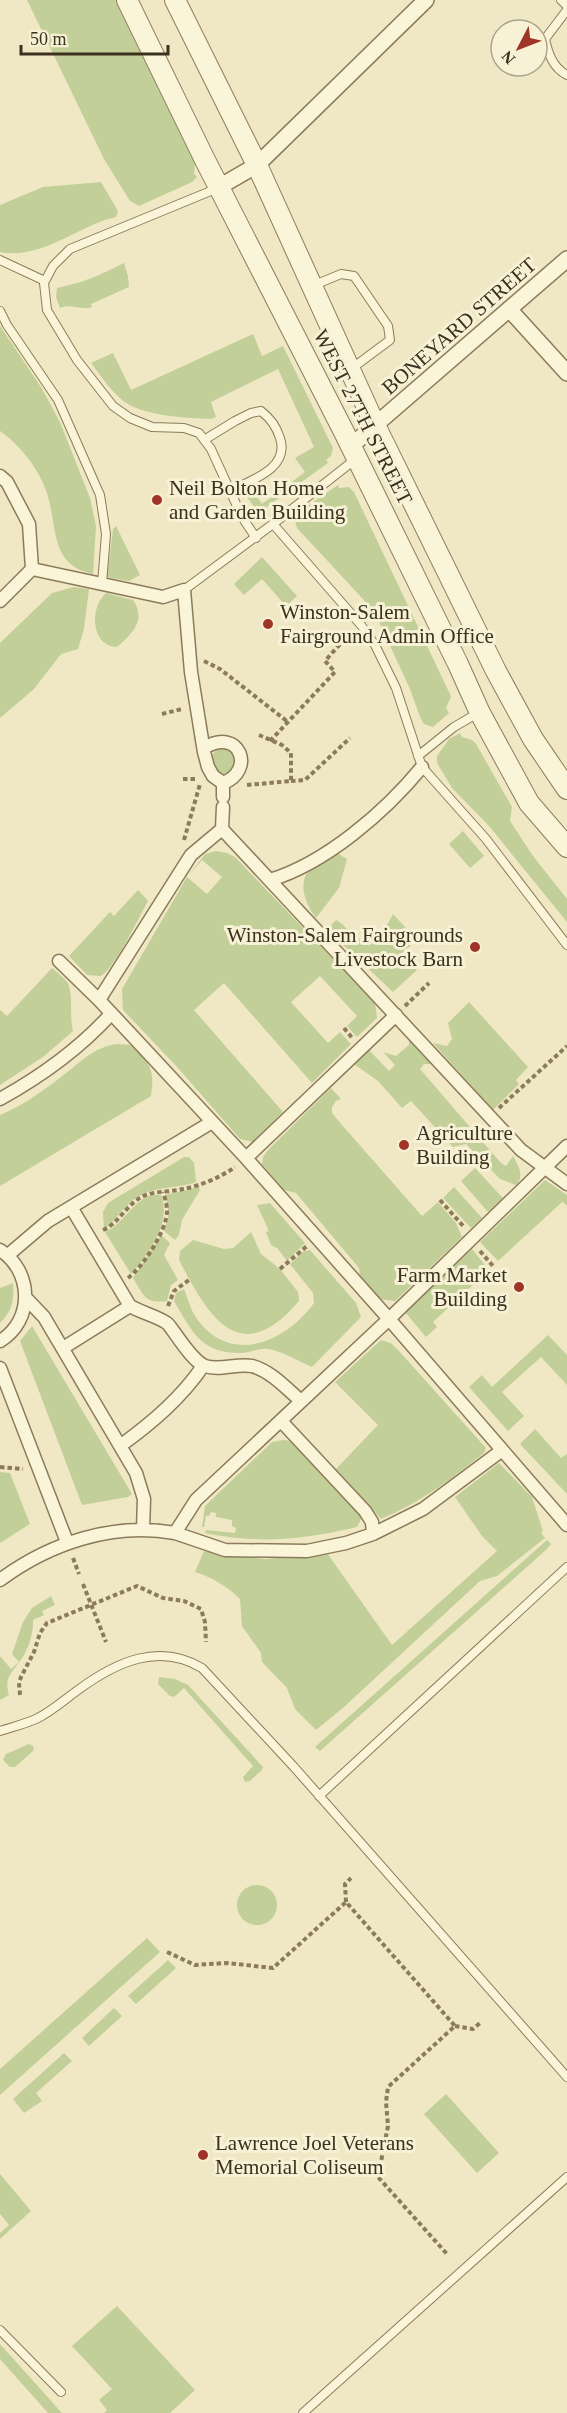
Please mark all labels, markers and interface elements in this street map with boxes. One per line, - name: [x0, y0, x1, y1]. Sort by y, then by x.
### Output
- scale bar: [21, 18, 168, 56]
- north arrow: [489, 18, 549, 78]
- text: 50 m: [30, 29, 67, 49]
- text: N: [498, 47, 518, 68]
- street label: BONEYARD STREET: [377, 252, 541, 400]
- street label: WEST 27TH STREET: [308, 325, 418, 509]
- place label: Neil Bolton Home and Garden Building: [169, 476, 346, 524]
- marker: Neil Bolton Home and Garden Building: [150, 493, 164, 507]
- place label: Winston-Salem Fairground Admin Office: [280, 600, 494, 648]
- marker: Winston-Salem Fairground Admin Office: [261, 617, 275, 631]
- place label: Winston-Salem Fairgrounds Livestock Barn: [227, 923, 463, 971]
- marker: Winston-Salem Fairgrounds Livestock Barn: [468, 940, 482, 954]
- place label: Agriculture Building: [416, 1121, 513, 1169]
- marker: Agriculture Building: [397, 1138, 411, 1152]
- place label: Farm Market Building: [397, 1263, 507, 1311]
- marker: Farm Market Building: [512, 1280, 526, 1294]
- place label: Lawrence Joel Veterans Memorial Coliseum: [215, 2131, 414, 2179]
- marker: Lawrence Joel Veterans Memorial Coliseum: [196, 2148, 210, 2162]

